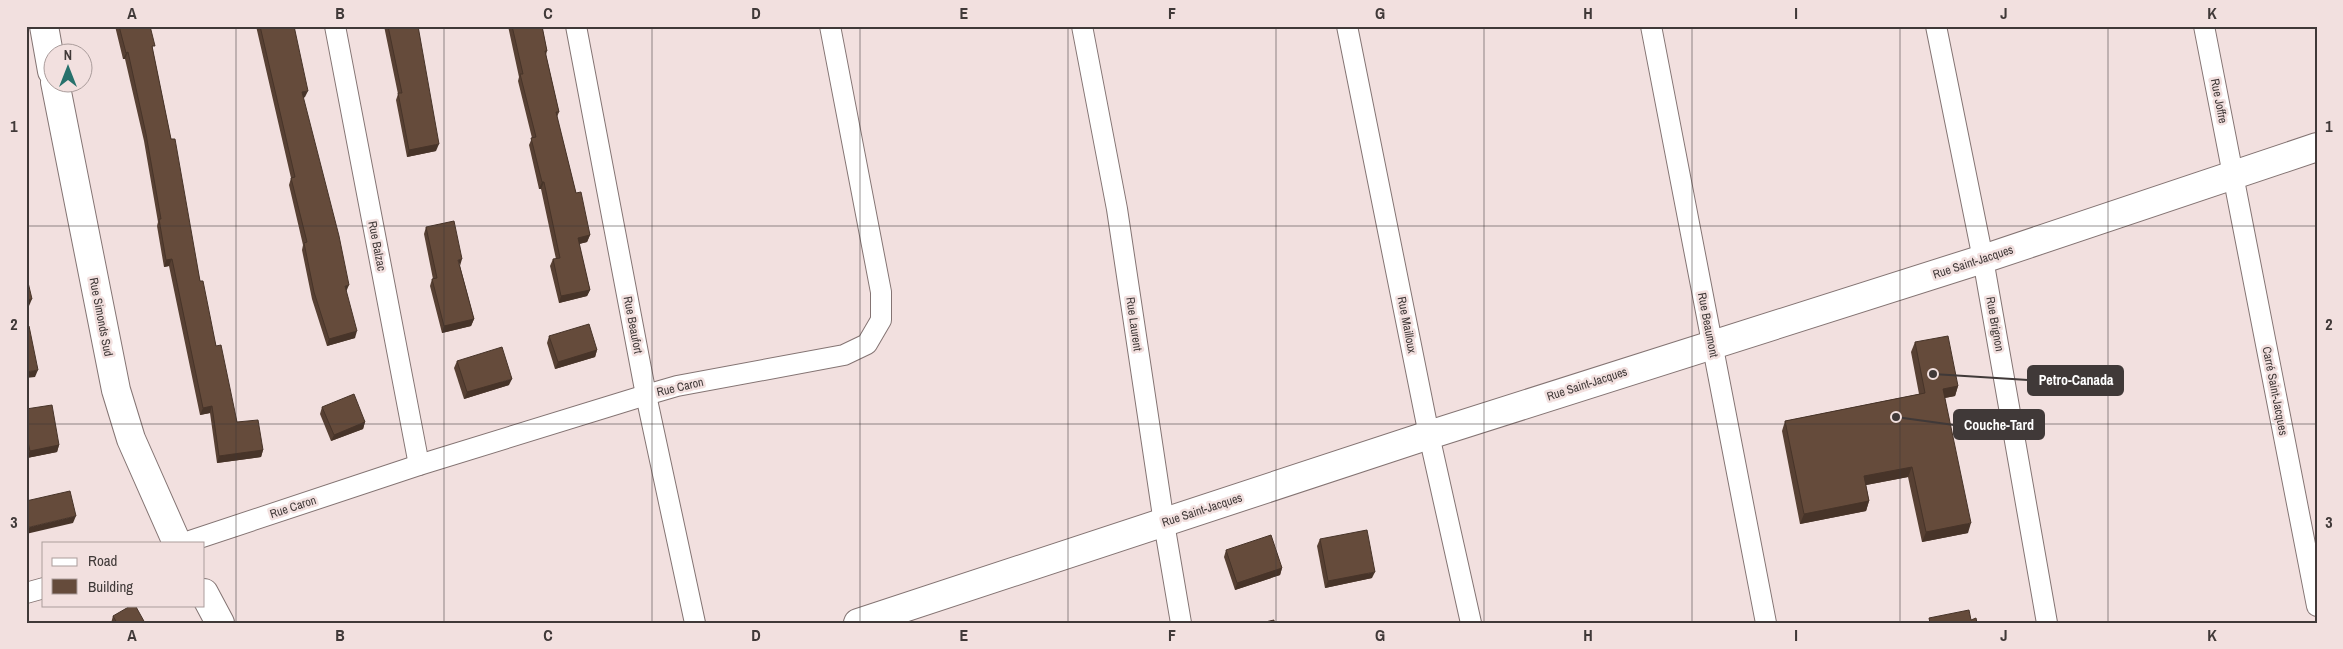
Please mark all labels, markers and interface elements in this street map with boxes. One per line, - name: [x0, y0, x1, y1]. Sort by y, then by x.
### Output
- text: A: [127, 2, 137, 24]
- text: B: [335, 2, 345, 24]
- text: C: [543, 2, 553, 24]
- text: D: [751, 2, 761, 24]
- text: E: [960, 2, 969, 24]
- text: F: [1168, 2, 1176, 24]
- text: G: [1375, 2, 1385, 24]
- text: H: [1583, 2, 1593, 24]
- text: I: [1794, 2, 1798, 24]
- text: J: [2000, 2, 2008, 24]
- text: K: [2207, 2, 2217, 24]
- north arrow: [42, 42, 92, 92]
- text: N: [64, 46, 72, 64]
- street label: Rue Joffre: [2207, 77, 2231, 125]
- text: 1: [10, 115, 18, 137]
- text: 1: [2325, 115, 2333, 137]
- street label: Rue Balzac: [364, 220, 390, 272]
- street label: Rue Saint-Jacques: [1931, 241, 2015, 283]
- street label: Rue Simonds Sud: [86, 276, 116, 358]
- street label: Rue Beaumont: [1694, 291, 1722, 359]
- street label: Rue Beaufort: [620, 295, 646, 355]
- street label: Rue Mailloux: [1394, 295, 1420, 355]
- street label: Rue Brignon: [1982, 295, 2008, 353]
- street label: Rue Laurent: [1122, 296, 1146, 352]
- text: 2: [10, 313, 18, 335]
- text: 2: [2325, 313, 2333, 335]
- street label: Carré Saint-Jacques: [2259, 345, 2291, 437]
- street label: Rue Saint-Jacques: [1545, 363, 1629, 405]
- callout: Petro-Canada: [2028, 366, 2123, 395]
- text: Petro-Canada: [2039, 371, 2114, 389]
- street label: Rue Caron: [655, 374, 705, 400]
- callout: Couche-Tard: [1954, 410, 2044, 439]
- text: Couche-Tard: [1964, 416, 2034, 434]
- street label: Rue Saint-Jacques: [1160, 489, 1244, 531]
- street label: Rue Caron: [268, 492, 318, 522]
- text: 3: [10, 511, 18, 533]
- text: 3: [2325, 511, 2333, 533]
- legend: [42, 542, 205, 606]
- text: Road: [88, 550, 117, 571]
- text: Building: [88, 576, 133, 597]
- text: A: [127, 624, 137, 646]
- text: B: [335, 624, 345, 646]
- text: C: [543, 624, 553, 646]
- text: D: [751, 624, 761, 646]
- text: E: [960, 624, 969, 646]
- text: F: [1168, 624, 1176, 646]
- text: G: [1375, 624, 1385, 646]
- text: H: [1583, 624, 1593, 646]
- text: I: [1794, 624, 1798, 646]
- text: J: [2000, 624, 2008, 646]
- text: K: [2207, 624, 2217, 646]

